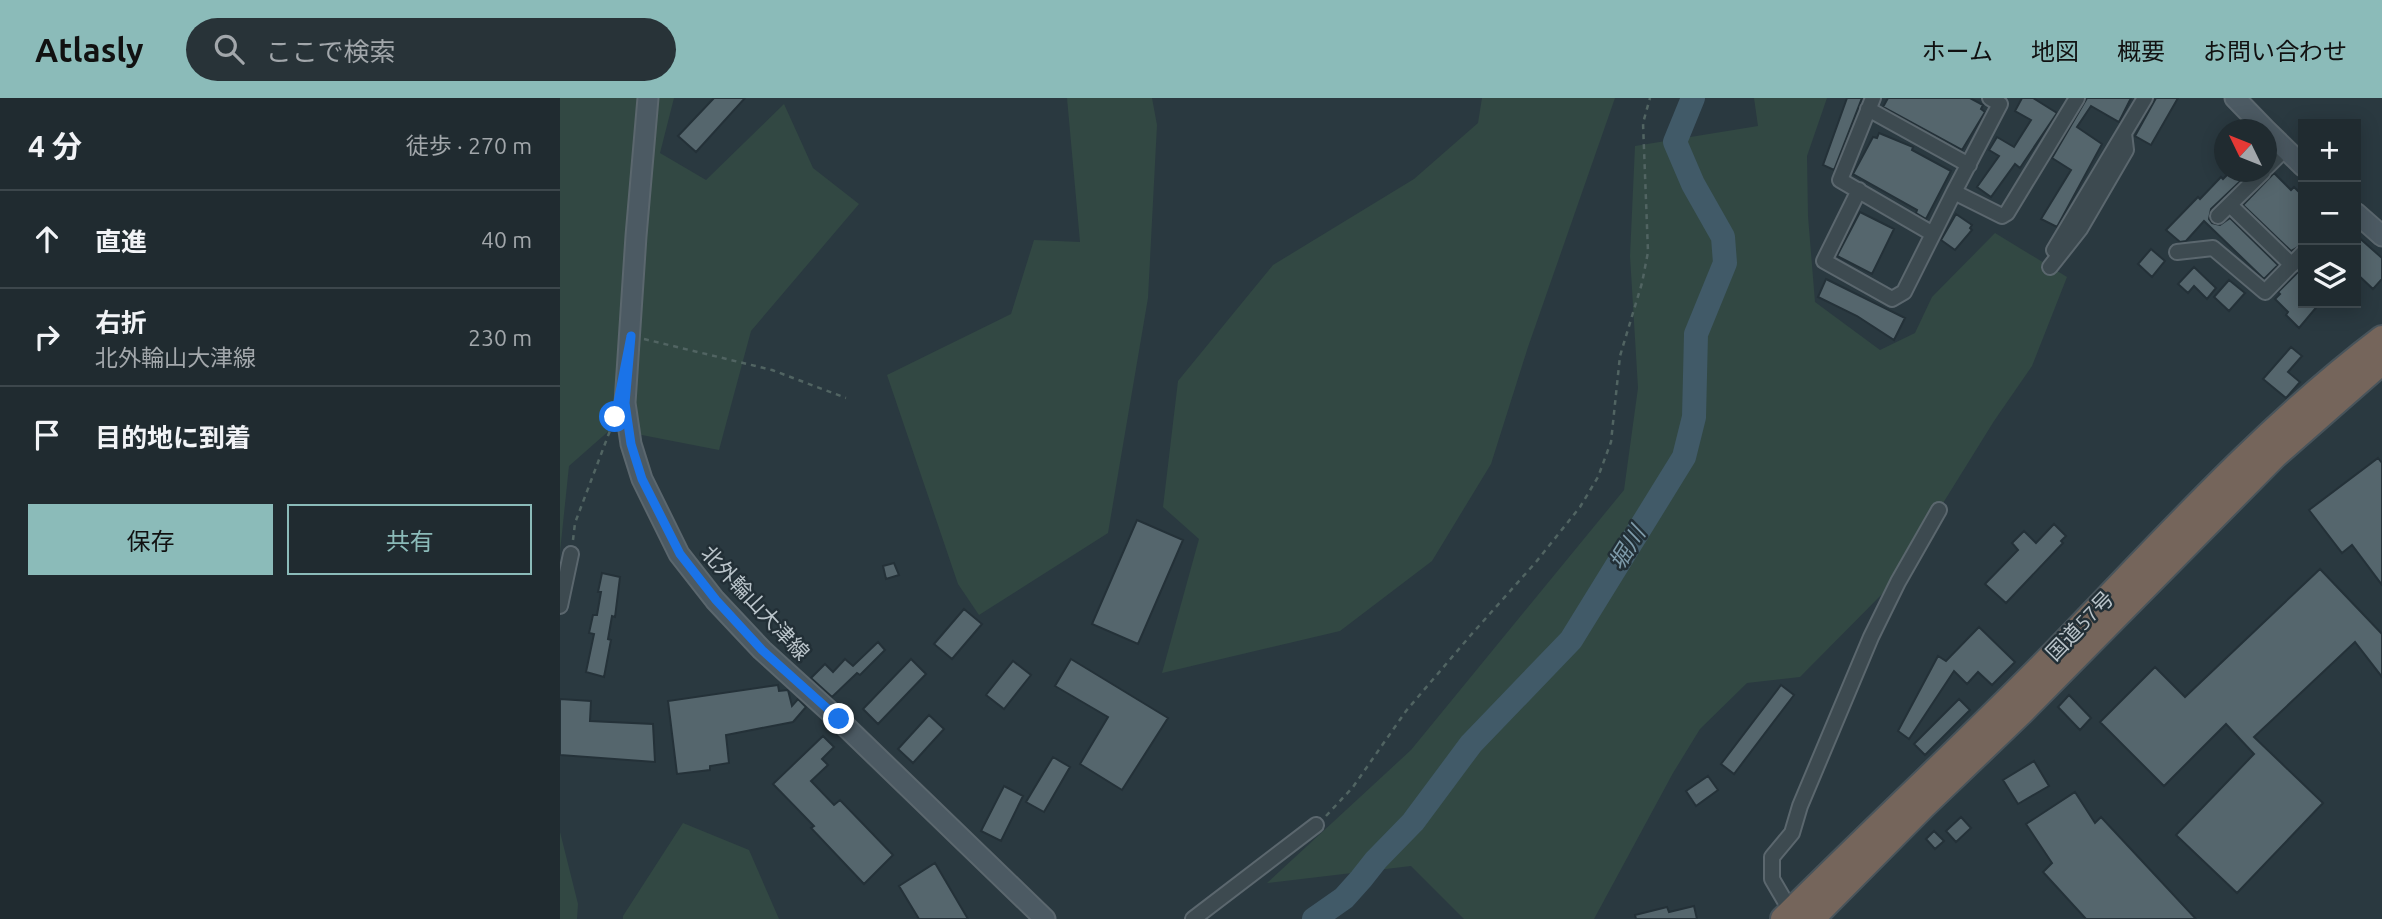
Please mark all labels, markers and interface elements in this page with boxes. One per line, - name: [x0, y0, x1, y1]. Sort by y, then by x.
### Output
- search box: [186, 18, 676, 81]
- icon: search: [210, 30, 248, 68]
- text: Atlasly: [35, 31, 144, 68]
- text: ここで検索: [266, 37, 396, 66]
- text: ホーム: [1922, 38, 1993, 65]
- text: 地図: [2031, 38, 2079, 65]
- text: 概要: [2117, 38, 2165, 65]
- text: お問い合わせ: [2203, 38, 2347, 65]
- north arrow: [2214, 119, 2277, 182]
- map controls: [2298, 119, 2361, 308]
- button: +: [2298, 119, 2361, 182]
- text: 4 分: [28, 129, 82, 163]
- text: 徒歩 · 270 m: [406, 133, 532, 158]
- button: −: [2298, 182, 2361, 245]
- icon: ahead: [28, 220, 66, 258]
- text: 直進: [95, 227, 147, 256]
- text: 40 m: [481, 227, 532, 252]
- button: layers: [2298, 245, 2361, 308]
- text: 右折: [95, 308, 147, 337]
- icon: right: [28, 318, 66, 356]
- text: 230 m: [468, 325, 532, 350]
- text: 北外輪山大津線: [95, 345, 256, 370]
- route start: [599, 401, 630, 432]
- icon: arrive: [28, 416, 66, 454]
- text: 目的地に到着: [95, 423, 251, 452]
- button: 保存: [28, 504, 273, 575]
- button: 共有: [287, 504, 532, 575]
- water label: 堀川: [1604, 519, 1651, 574]
- street label: 北外輪山大津線: [697, 540, 815, 664]
- street label: 国道57号: [2041, 586, 2118, 665]
- route end: [823, 703, 854, 734]

